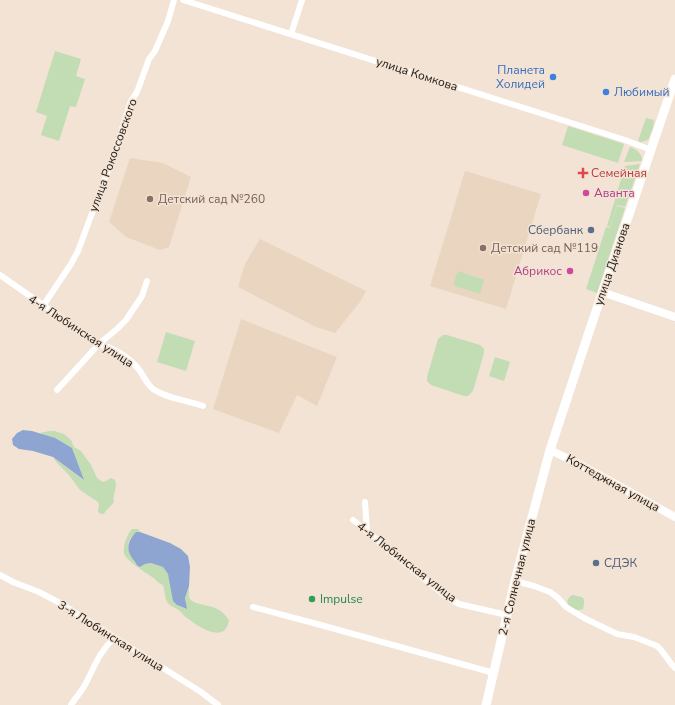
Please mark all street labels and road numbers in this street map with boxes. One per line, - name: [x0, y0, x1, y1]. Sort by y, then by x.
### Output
- street label: улица Комкова: [374, 53, 460, 95]
- street label: улица Рокоссовского: [85, 96, 141, 214]
- street label: улица Дианова: [590, 221, 634, 307]
- street label: 4-я Любинская улица: [25, 291, 137, 371]
- street label: Коттеджная улица: [563, 451, 663, 515]
- street label: 2-я Солнечная улица: [495, 517, 539, 637]
- street label: 4-я Любинская улица: [354, 518, 460, 606]
- street label: 3-я Любинская улица: [55, 597, 167, 675]

